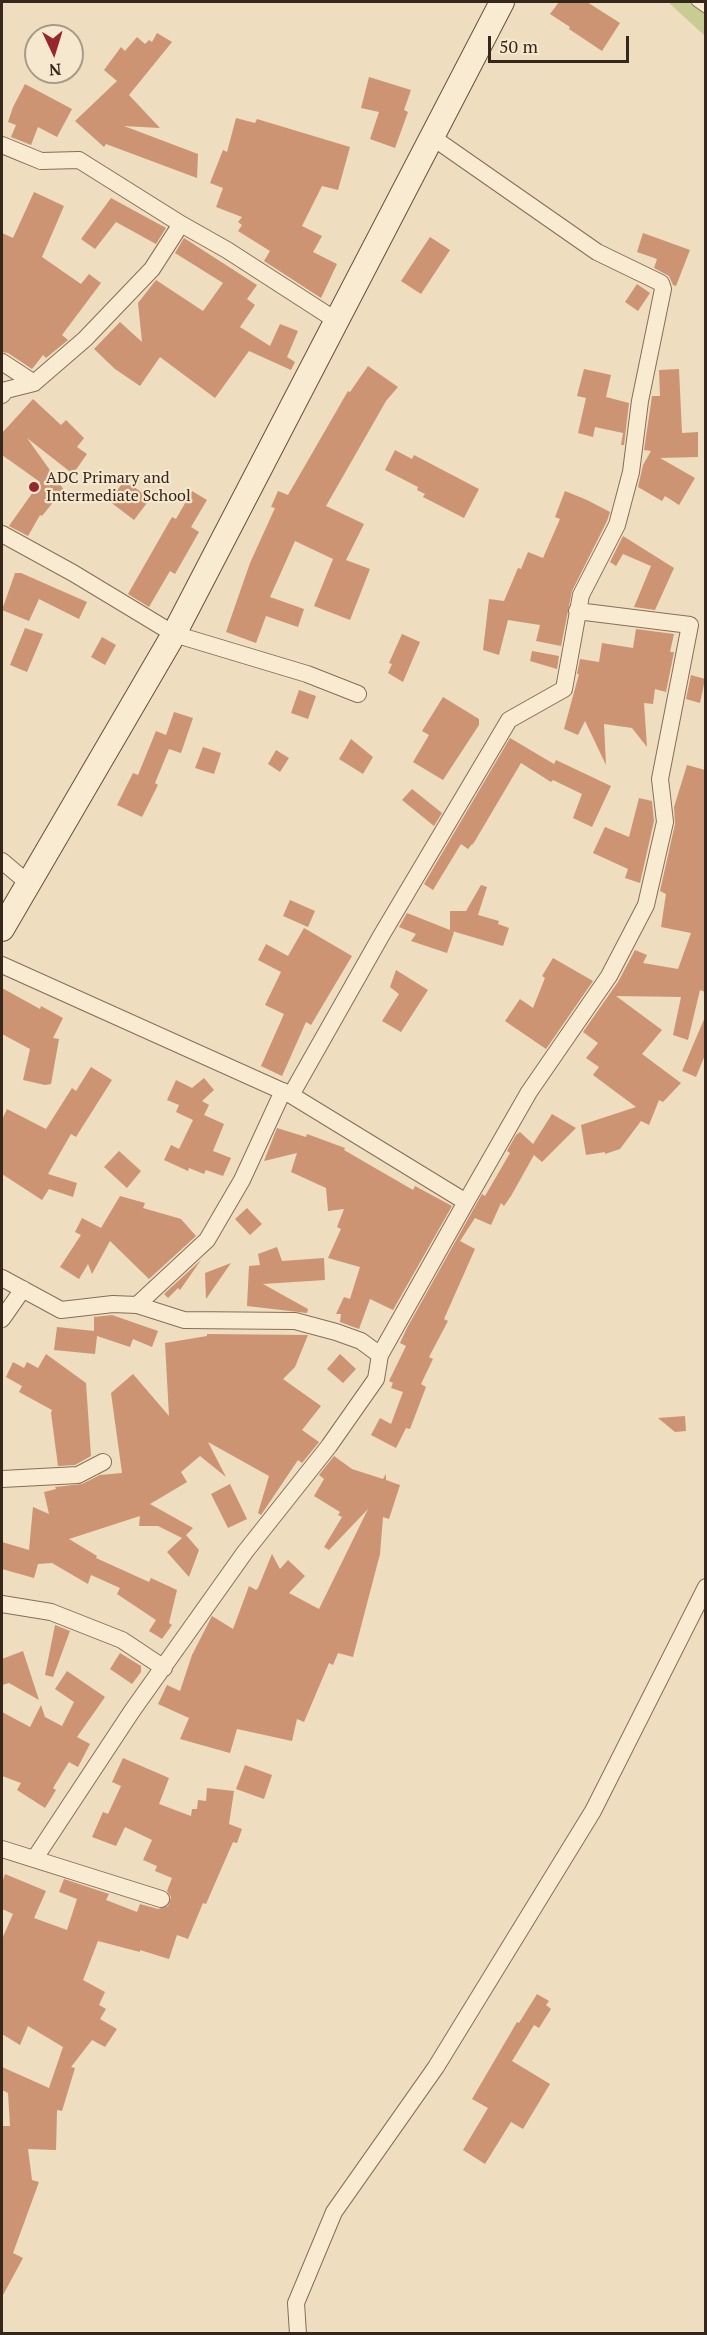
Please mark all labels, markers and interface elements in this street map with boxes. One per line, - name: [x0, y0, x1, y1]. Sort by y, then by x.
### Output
- north arrow: [24, 24, 84, 84]
- scale bar: [491, 24, 632, 62]
- text: 50 m: [499, 34, 538, 58]
- text: N: [48, 59, 62, 81]
- place label: ADC Primary and Intermediate School: [46, 468, 191, 506]
- marker: ADC Primary and Intermediate School: [27, 480, 41, 494]

